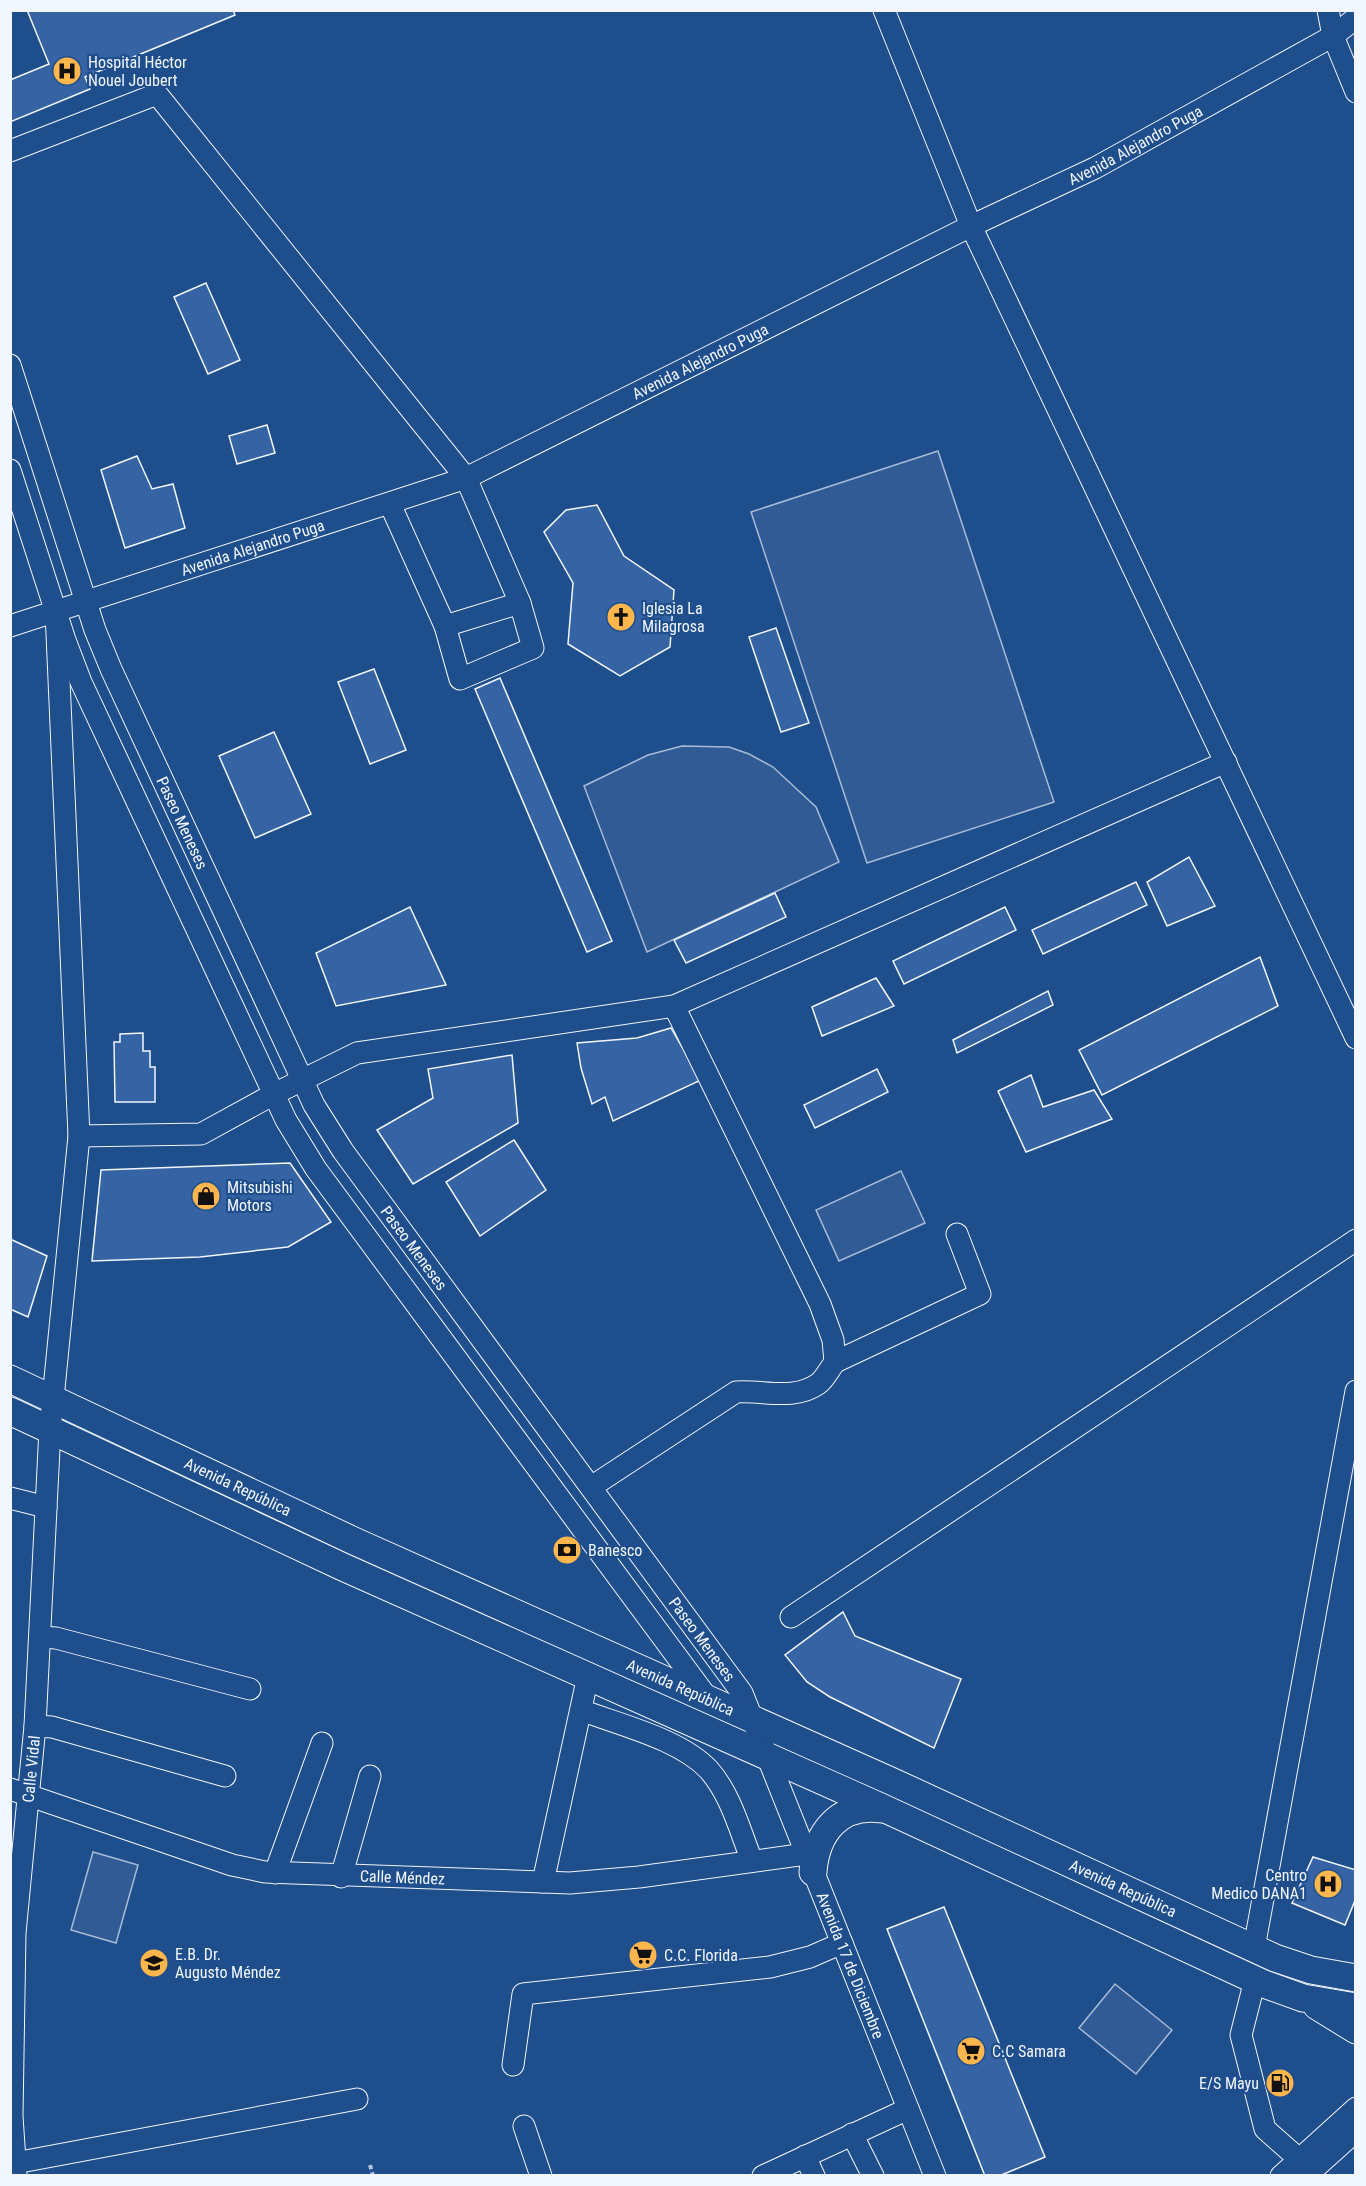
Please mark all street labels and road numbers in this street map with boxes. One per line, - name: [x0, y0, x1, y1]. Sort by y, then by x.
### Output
- street label: Avenida Alejandro Puga: [1065, 101, 1206, 189]
- street label: Avenida Alejandro Puga: [629, 320, 772, 404]
- street label: Avenida Alejandro Puga: [179, 516, 327, 580]
- street label: Paseo Meneses: [152, 774, 212, 872]
- street label: Paseo Meneses: [377, 1202, 451, 1294]
- street label: Avenida República: [181, 1454, 294, 1520]
- street label: Paseo Meneses: [665, 1594, 739, 1685]
- street label: Avenida República: [624, 1655, 737, 1720]
- street label: Calle Vidal: [19, 1735, 44, 1803]
- street label: Avenida República: [1066, 1856, 1179, 1921]
- street label: Calle Méndez: [360, 1866, 445, 1888]
- street label: Avenida 17 de Diciembre: [813, 1890, 888, 2041]

